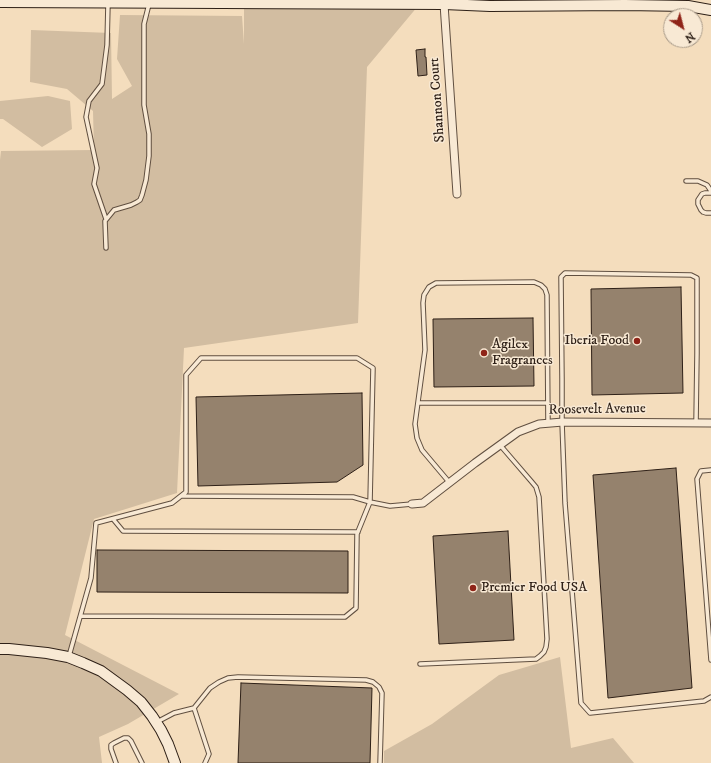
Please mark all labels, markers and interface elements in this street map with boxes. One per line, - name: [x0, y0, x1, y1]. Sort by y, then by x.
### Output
- north arrow: [663, 8, 703, 48]
- text: N: [682, 29, 697, 45]
- street label: Shannon Court: [427, 57, 449, 143]
- place label: Iberia Food: [564, 333, 629, 349]
- marker: Iberia Food: [632, 336, 642, 346]
- place label: Agilex Fragrances: [492, 337, 553, 370]
- marker: Agilex Fragrances: [479, 348, 489, 358]
- street label: Roosevelt Avenue: [548, 401, 646, 419]
- place label: Premier Food USA: [481, 580, 587, 596]
- marker: Premier Food USA: [468, 583, 478, 593]

